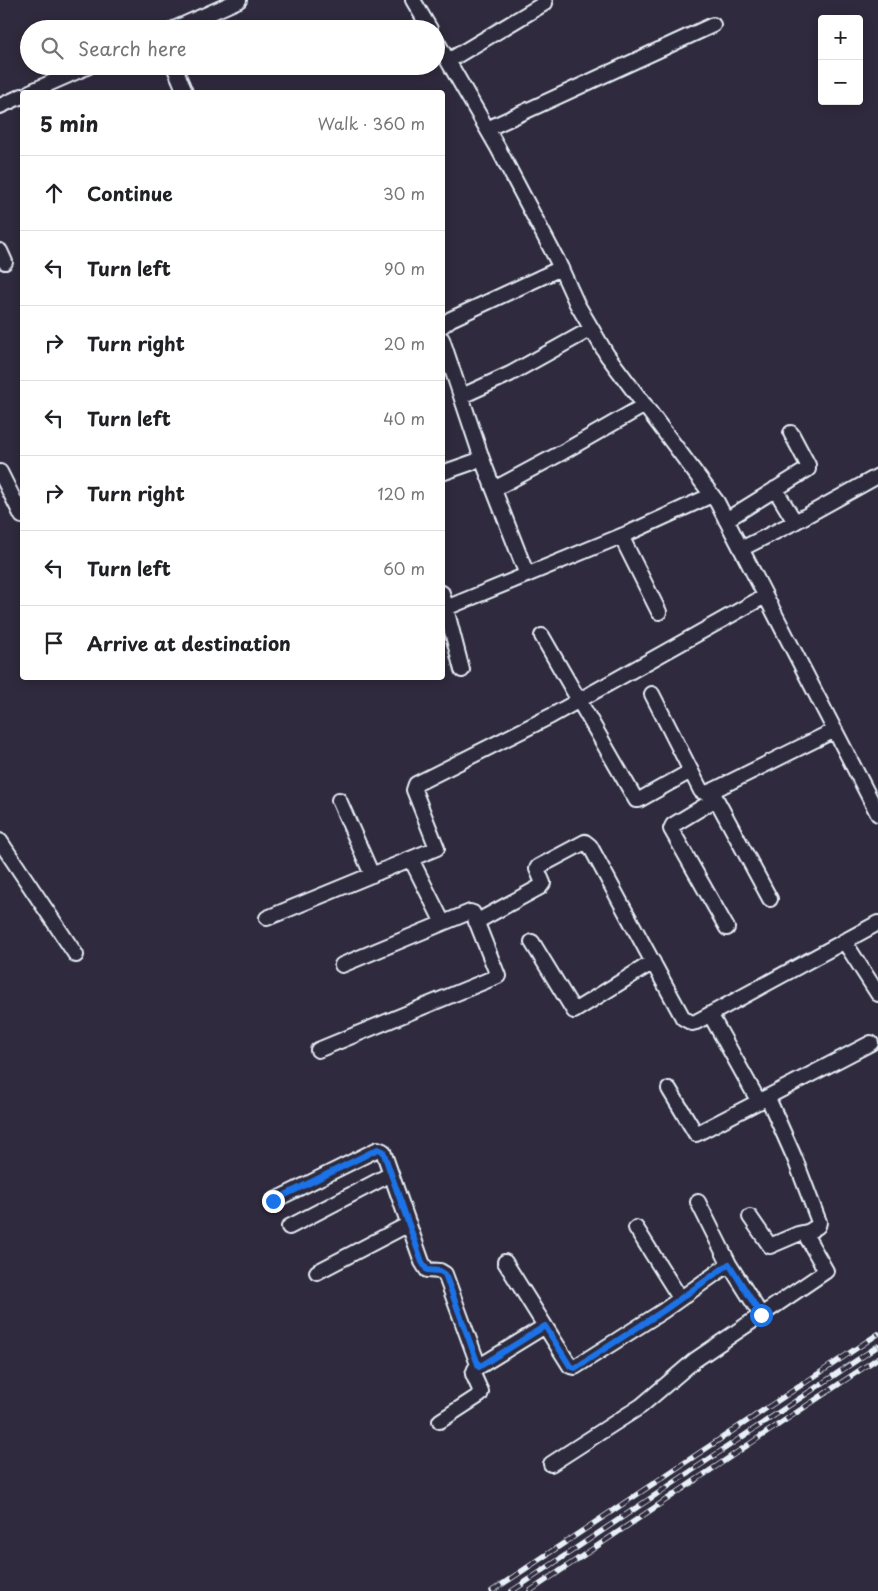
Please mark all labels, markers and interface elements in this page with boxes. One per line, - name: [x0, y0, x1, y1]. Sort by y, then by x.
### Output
- map controls: [818, 15, 863, 105]
- button: +: [818, 15, 863, 60]
- search box: [20, 20, 445, 75]
- icon: search: [38, 34, 66, 62]
- text: Search here: [78, 34, 187, 62]
- button: −: [818, 60, 863, 105]
- text: 5 min: [40, 107, 98, 139]
- text: Walk · 360 m: [318, 111, 425, 135]
- icon: ahead: [40, 179, 68, 207]
- text: Continue: [87, 179, 173, 207]
- text: 30 m: [383, 181, 425, 205]
- icon: left: [40, 254, 68, 282]
- text: Turn left: [87, 254, 171, 282]
- text: 90 m: [384, 256, 425, 280]
- icon: right: [40, 329, 68, 357]
- text: Turn right: [87, 329, 185, 357]
- text: 20 m: [384, 331, 425, 355]
- icon: left: [40, 404, 68, 432]
- text: Turn left: [87, 404, 171, 432]
- text: 40 m: [383, 406, 425, 430]
- icon: right: [40, 479, 68, 507]
- text: Turn right: [87, 479, 185, 507]
- text: 120 m: [378, 481, 425, 505]
- icon: left: [40, 554, 68, 582]
- text: Turn left: [87, 554, 171, 582]
- text: 60 m: [383, 556, 425, 580]
- icon: arrive: [40, 629, 68, 657]
- text: Arrive at destination: [87, 629, 291, 657]
- route end: [262, 1190, 285, 1213]
- route start: [750, 1304, 773, 1327]

